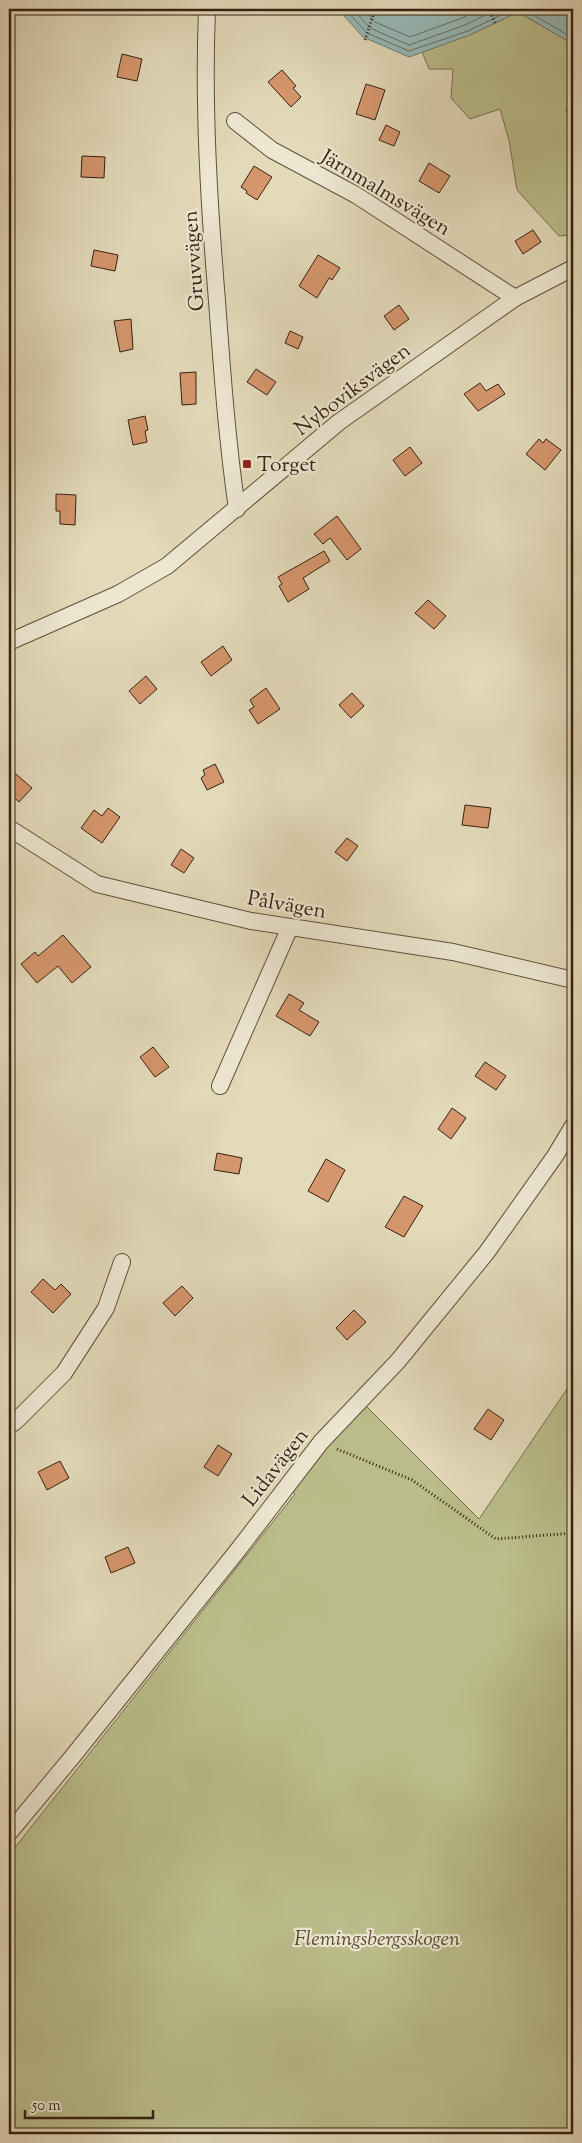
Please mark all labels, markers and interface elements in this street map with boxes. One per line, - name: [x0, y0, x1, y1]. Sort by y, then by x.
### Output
- street label: Järnmalmsvägen: [313, 142, 456, 244]
- street label: Gruvvägen: [177, 210, 213, 312]
- street label: Nyboviksvägen: [289, 337, 418, 444]
- place label: Torget: [257, 451, 316, 481]
- marker: Torget: [241, 458, 253, 470]
- street label: Pålvägen: [245, 884, 328, 928]
- street label: Lidavägen: [236, 1423, 317, 1514]
- park label: Flemingsbergsskogen: [294, 1925, 460, 1955]
- scale bar: [25, 2088, 152, 2120]
- text: 50 m: [31, 2096, 61, 2117]

